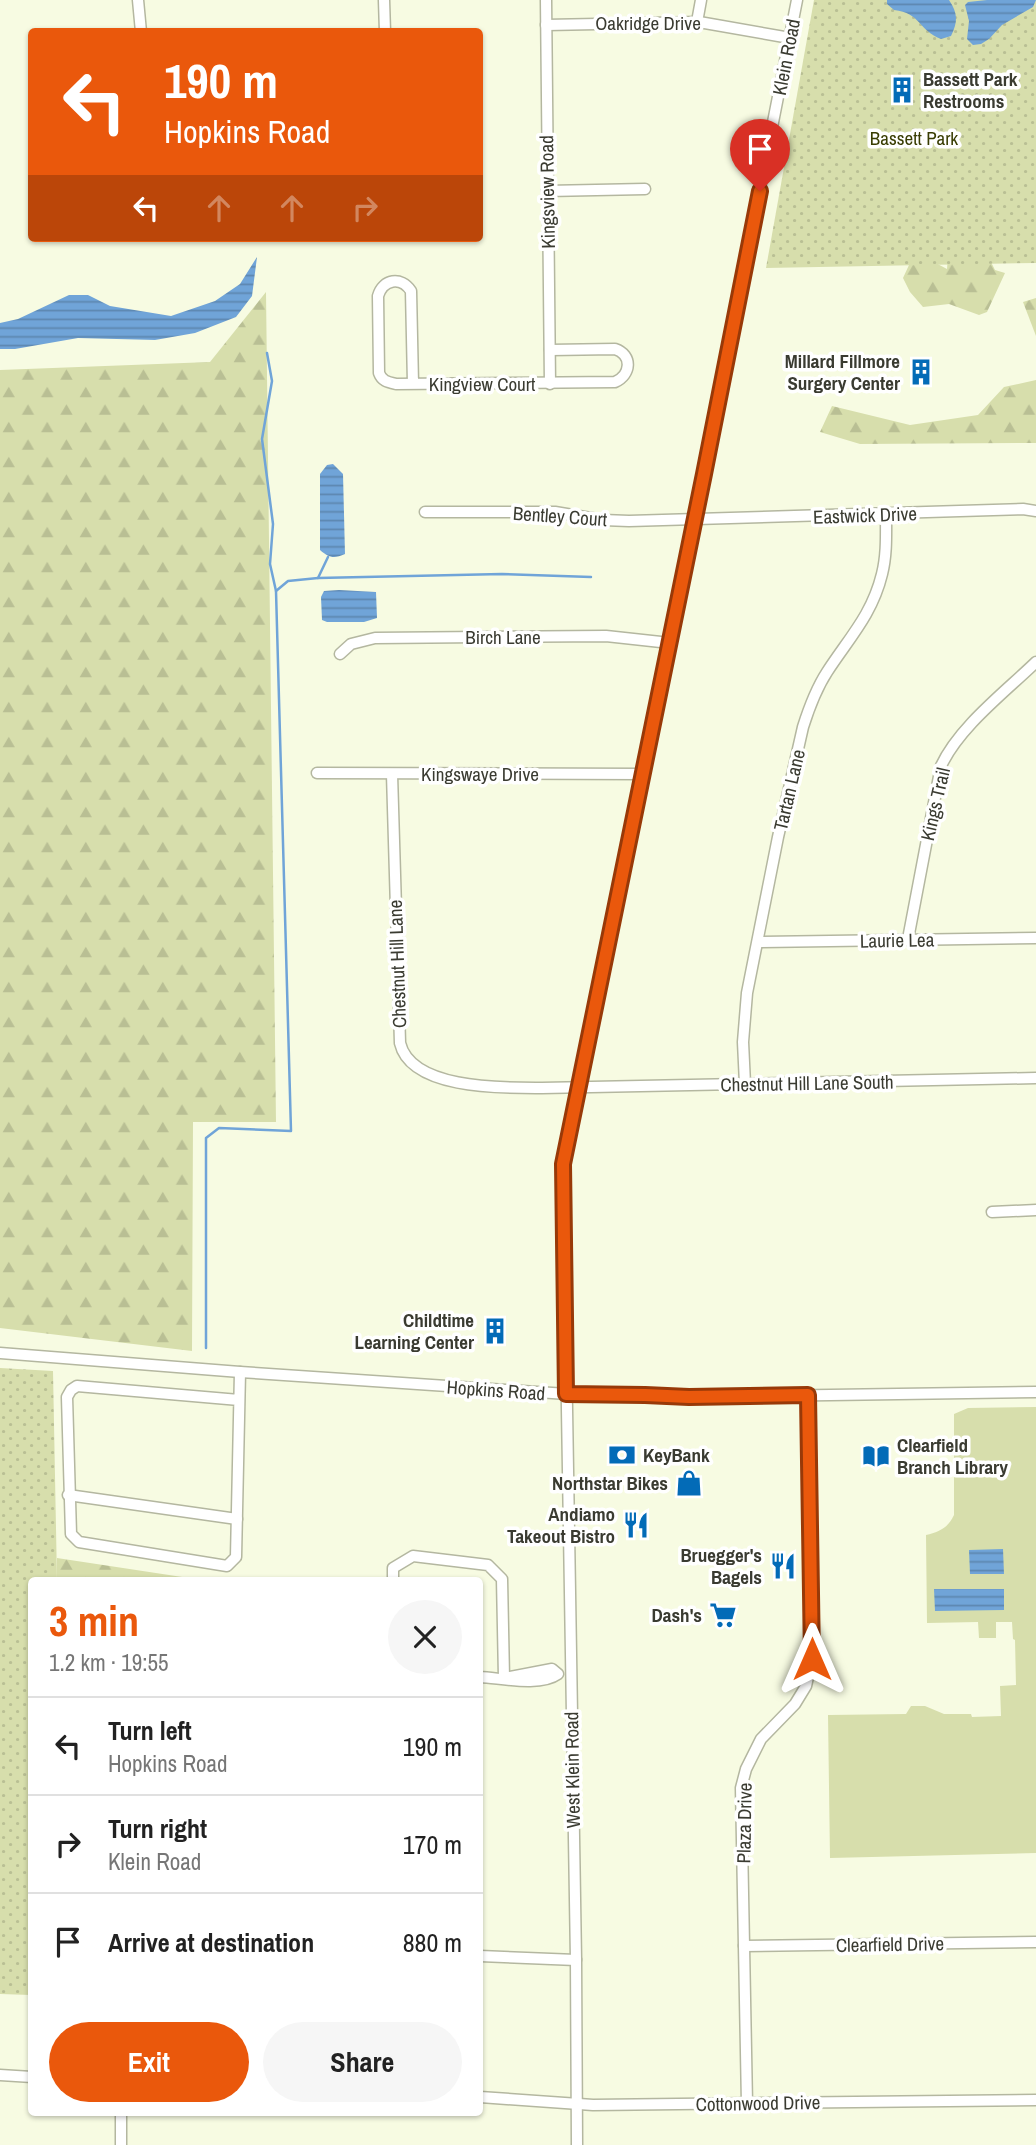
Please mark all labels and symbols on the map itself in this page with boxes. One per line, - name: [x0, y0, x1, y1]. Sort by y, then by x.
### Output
- street label: Oakridge Drive: [595, 10, 701, 36]
- street label: Klein Road: [766, 17, 806, 97]
- place label: Bassett Park Restrooms: [923, 66, 1018, 114]
- building icon: Bassett Park Restrooms: [887, 75, 917, 105]
- pin: [730, 119, 790, 191]
- park label: Bassett Park: [870, 125, 958, 151]
- street label: Kingsview Road: [533, 135, 561, 249]
- place label: Millard Fillmore Surgery Center: [785, 348, 900, 396]
- building icon: Millard Fillmore Surgery Center: [906, 357, 936, 387]
- street label: Kingview Court: [429, 371, 536, 397]
- street label: Bentley Court: [512, 500, 609, 532]
- street label: Eastwick Drive: [813, 500, 917, 530]
- street label: Birch Lane: [465, 624, 541, 650]
- street label: Tartan Lane: [767, 747, 811, 833]
- street label: Kingswaye Drive: [421, 761, 539, 787]
- street label: Kings Trail: [914, 765, 956, 843]
- street label: Chestnut Hill Lane: [382, 899, 412, 1029]
- street label: Laurie Lea: [860, 926, 935, 954]
- street label: Chestnut Hill Lane South: [720, 1068, 894, 1098]
- place label: Childtime Learning Center: [355, 1307, 474, 1355]
- building icon: Childtime Learning Center: [480, 1316, 510, 1346]
- street label: Hopkins Road: [446, 1374, 546, 1406]
- place label: Clearfield Branch Library: [897, 1432, 1008, 1480]
- bank icon: KeyBank: [607, 1440, 637, 1470]
- library icon: Clearfield Branch Library: [861, 1441, 891, 1471]
- place label: KeyBank: [643, 1442, 710, 1468]
- shop icon: Northstar Bikes: [674, 1468, 704, 1498]
- place label: Northstar Bikes: [552, 1470, 668, 1496]
- place label: Andiamo Takeout Bistro: [507, 1501, 615, 1549]
- restaurant icon: Andiamo Takeout Bistro: [621, 1510, 651, 1540]
- place label: Bruegger's Bagels: [680, 1542, 762, 1590]
- restaurant icon: Bruegger's Bagels: [768, 1551, 798, 1581]
- supermarket icon: Dash's: [708, 1600, 738, 1630]
- place label: Dash's: [652, 1602, 702, 1628]
- position arrow: [775, 1622, 849, 1696]
- street label: West Klein Road: [558, 1711, 586, 1829]
- street label: Plaza Drive: [730, 1783, 758, 1863]
- street label: Clearfield Drive: [836, 1930, 944, 1958]
- street label: Cottonwood Drive: [695, 2089, 821, 2117]

